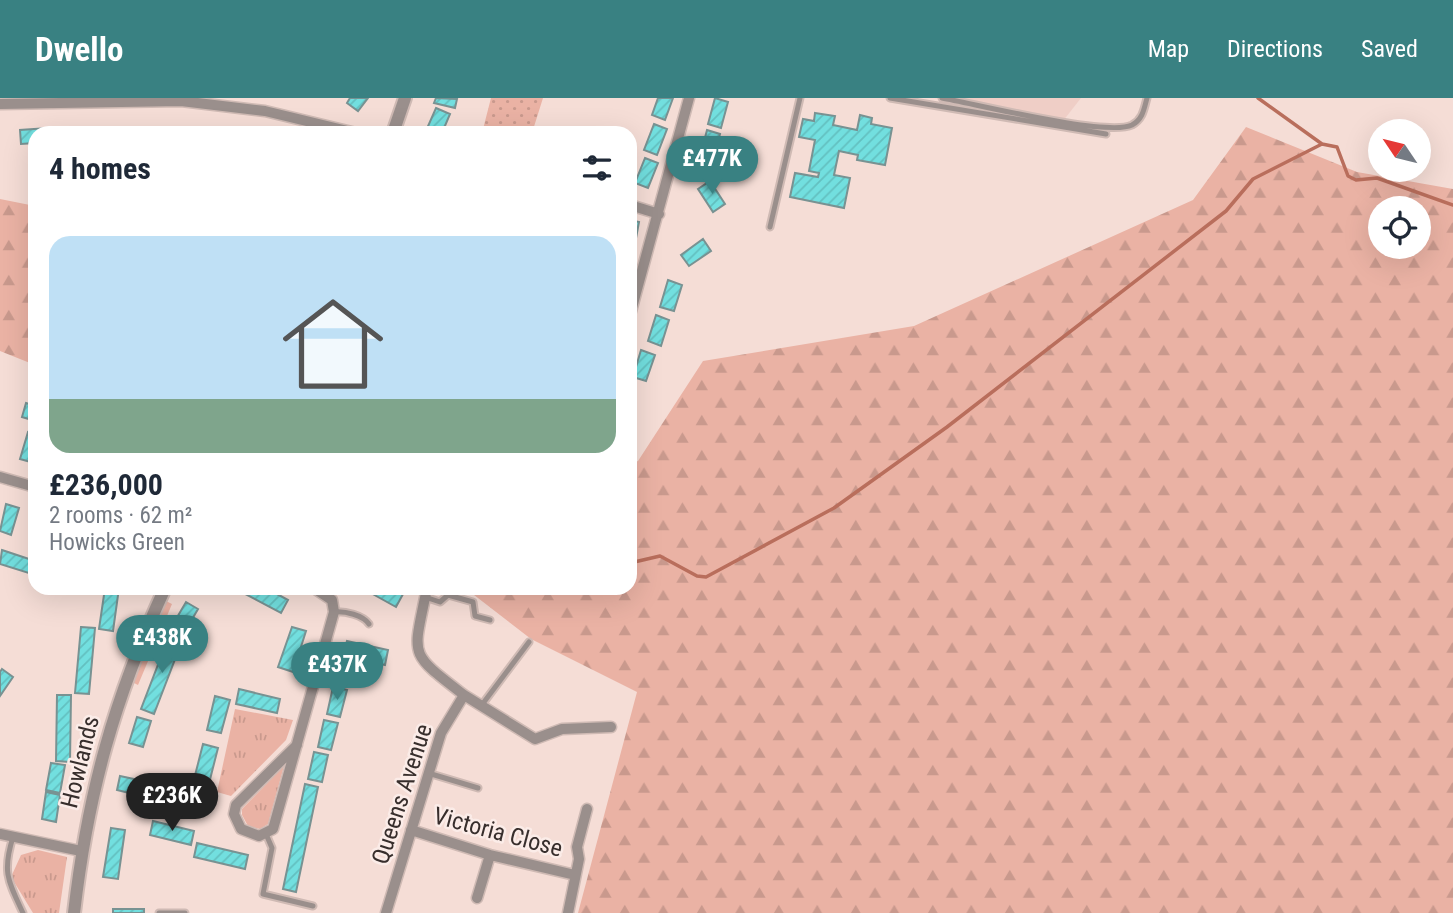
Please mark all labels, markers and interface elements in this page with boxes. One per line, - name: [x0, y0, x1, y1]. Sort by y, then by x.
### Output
- text: Dwello: [35, 30, 123, 69]
- text: Map: [1148, 35, 1189, 63]
- text: Directions: [1227, 35, 1323, 63]
- text: Saved: [1361, 35, 1418, 63]
- north arrow: [1368, 119, 1432, 182]
- map controls: [1368, 119, 1431, 259]
- pin: £477K: [663, 136, 761, 196]
- text: £477K: [682, 145, 742, 172]
- icon: filters: [578, 149, 616, 187]
- text: 4 homes: [49, 151, 151, 186]
- button: locate: [1368, 196, 1431, 259]
- icon: home: [270, 281, 396, 407]
- text: £236,000: [49, 467, 163, 502]
- text: 2 rooms · 62 m²: [49, 502, 192, 529]
- text: Howicks Green: [49, 529, 185, 556]
- pin: £438K: [113, 616, 211, 675]
- text: £438K: [132, 624, 192, 651]
- pin: £437K: [288, 642, 386, 702]
- text: £437K: [307, 651, 367, 678]
- street label: Howlands: [55, 713, 105, 811]
- street label: Queens Avenue: [366, 720, 438, 868]
- pin: £236K: [123, 774, 221, 833]
- text: £236K: [142, 782, 202, 809]
- street label: Victoria Close: [431, 801, 565, 863]

